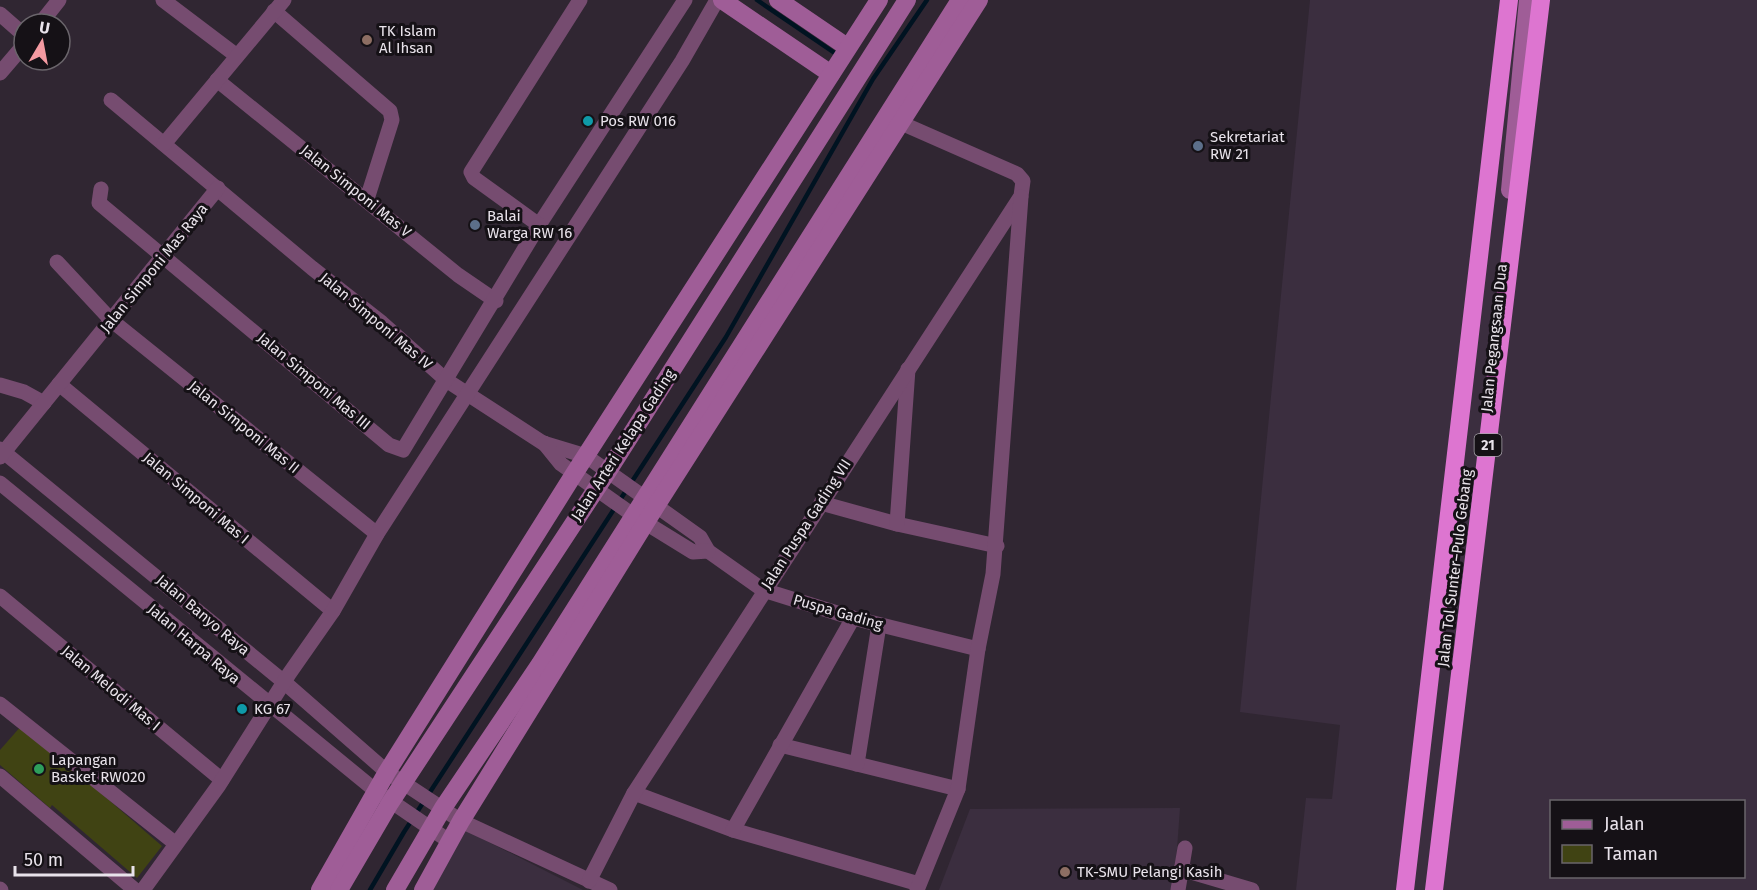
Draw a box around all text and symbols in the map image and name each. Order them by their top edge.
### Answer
north arrow [12,12,72,72]
text: U [38,17,51,38]
place label: TK Islam Al Ihsan [379,22,436,57]
marker: TK Islam Al Ihsan [360,33,374,47]
place label: Pos RW 016 [600,112,676,130]
marker: Pos RW 016 [581,114,595,128]
place label: Sekretariat RW 21 [1210,128,1285,163]
marker: Sekretariat RW 21 [1191,139,1205,153]
street label: Jalan Simponi Mas V [297,141,415,241]
street label: Jalan Simponi Mas Raya [96,200,212,336]
place label: Balai Warga RW 16 [487,207,572,242]
marker: Balai Warga RW 16 [468,218,482,232]
street label: Jalan Pegangsaan Dua [1477,263,1511,413]
street label: Jalan Simponi Mas IV [316,269,436,374]
street label: Jalan Simponi Mas III [254,329,374,433]
street label: Jalan Arteri Kelapa Gading [567,366,679,524]
street label: Jalan Simponi Mas II [185,377,303,477]
road number: 21 [1474,434,1502,456]
street label: Jalan Simponi Mas I [139,448,253,548]
street label: Jalan Puspa Gading VII [757,456,855,592]
street label: Jalan Tol Sunter–Pulo Gebang [1434,468,1476,668]
street label: Jalan Banyo Raya [153,571,253,659]
street label: Puspa Gading [791,591,885,633]
street label: Jalan Harpa Raya [144,600,244,688]
street label: Jalan Melodi Mas I [58,642,164,734]
place label: KG 67 [254,700,291,718]
marker: KG 67 [235,702,249,716]
place label: Lapangan Basket RW020 [51,751,146,786]
marker: Lapangan Basket RW020 [32,762,46,776]
legend [1550,800,1745,878]
text: Jalan [1604,813,1645,835]
scale bar [15,839,134,877]
text: Taman [1604,843,1658,865]
text: 50 m [24,849,63,871]
place label: TK-SMU Pelangi Kasih [1077,863,1223,881]
marker: TK-SMU Pelangi Kasih [1058,865,1072,879]

